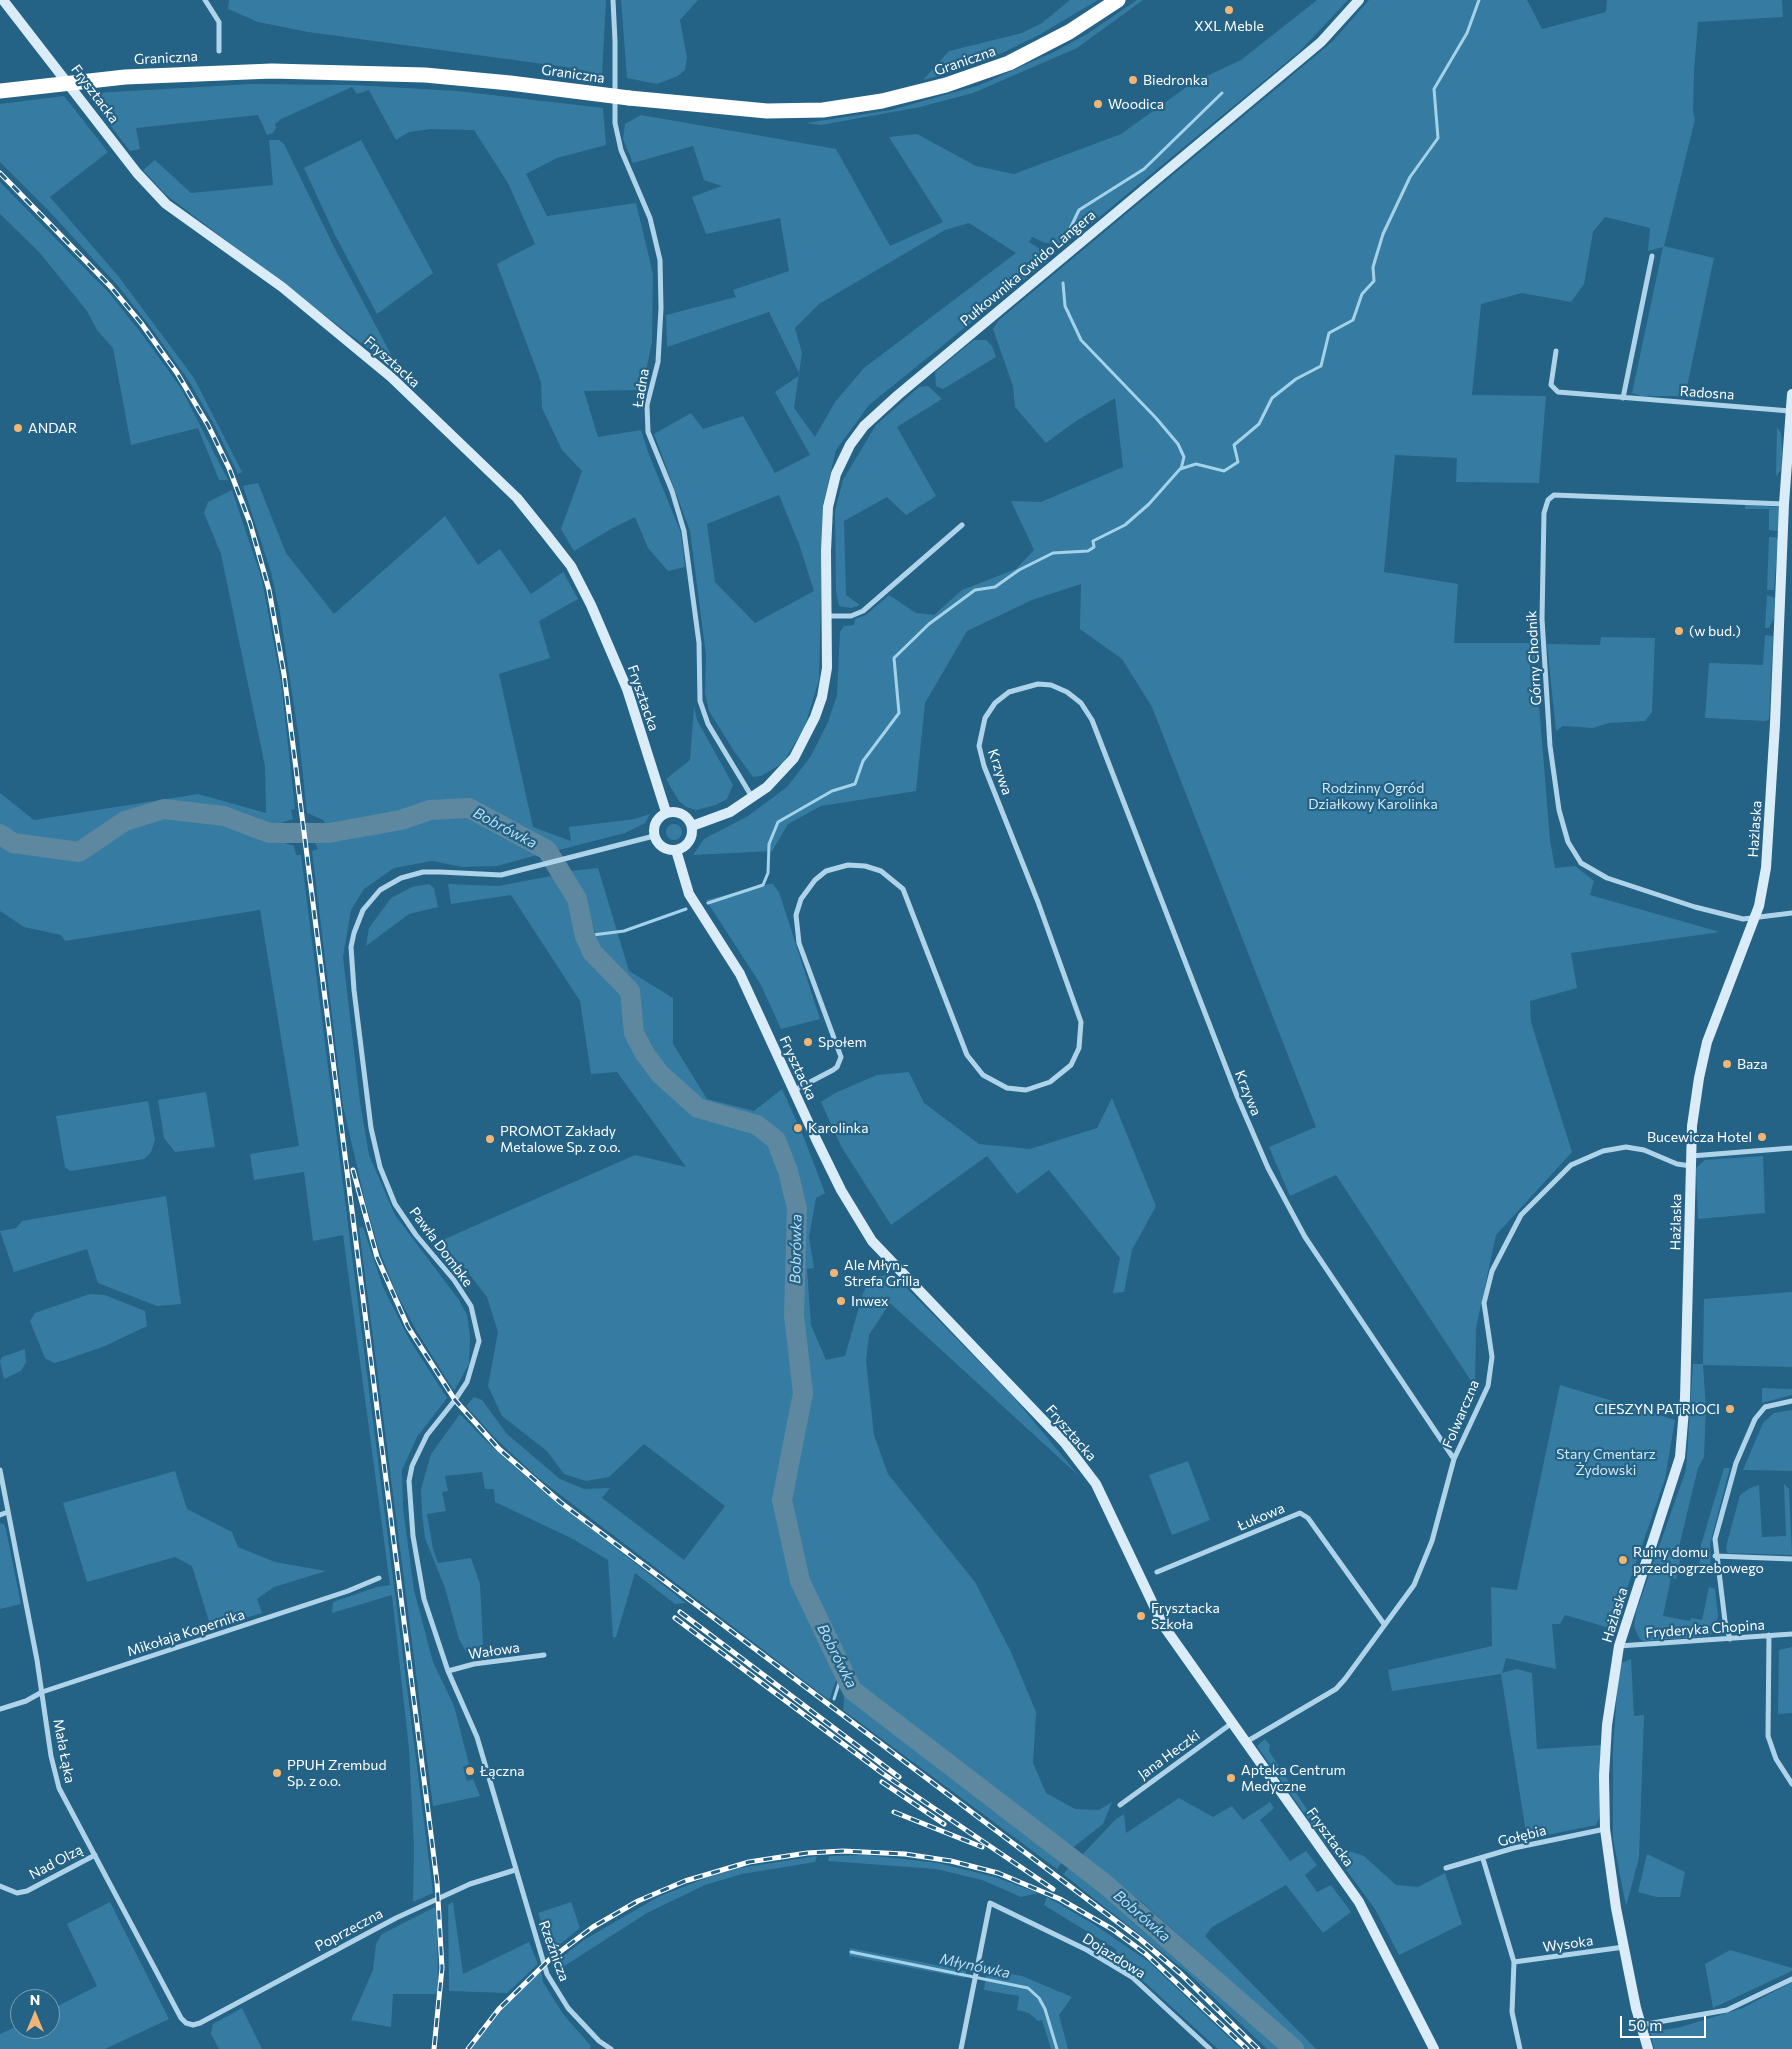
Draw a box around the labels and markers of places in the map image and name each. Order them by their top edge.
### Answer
marker: XXL Meble [1223,4,1235,16]
place label: XXL Meble [1194,18,1264,34]
place label: Biedronka [1143,72,1208,88]
marker: Biedronka [1127,74,1139,86]
place label: Woodica [1108,96,1164,112]
marker: Woodica [1092,98,1104,110]
place label: ANDAR [28,420,77,436]
marker: ANDAR [12,422,24,434]
place label: (w bud.) [1689,623,1741,639]
marker: (w bud.) [1673,625,1685,637]
place label: Społem [818,1034,867,1050]
marker: Społem [802,1036,814,1048]
place label: Baza [1737,1056,1768,1072]
marker: Baza [1721,1058,1733,1070]
place label: Karolinka [808,1120,869,1136]
marker: Karolinka [792,1122,804,1134]
place label: PROMOT Zakłady Metalowe Sp. z o.o. [500,1123,620,1156]
place label: Bucewicza Hotel [1647,1129,1752,1145]
marker: Bucewicza Hotel [1756,1131,1768,1143]
marker: PROMOT Zakłady Metalowe Sp. z o.o. [484,1133,496,1145]
place label: Ale Młyn - Strefa Grilla [844,1257,920,1290]
marker: Ale Młyn - Strefa Grilla [828,1267,840,1279]
place label: Inwex [851,1293,889,1309]
marker: Inwex [835,1295,847,1307]
place label: CIESZYN PATRIOCI [1595,1401,1720,1417]
marker: CIESZYN PATRIOCI [1724,1403,1736,1415]
place label: Ruiny domu przedpogrzebowego [1633,1544,1764,1576]
marker: Ruiny domu przedpogrzebowego [1617,1554,1629,1566]
place label: Frysztacka Szkoła [1151,1600,1220,1632]
marker: Frysztacka Szkoła [1135,1610,1147,1622]
place label: PPUH Zrembud Sp. z o.o. [287,1757,387,1790]
place label: Apteka Centrum Medyczne [1241,1762,1346,1794]
place label: Łączna [480,1763,525,1779]
marker: Łączna [464,1765,476,1777]
marker: PPUH Zrembud Sp. z o.o. [271,1767,283,1779]
marker: Apteka Centrum Medyczne [1225,1772,1237,1784]

